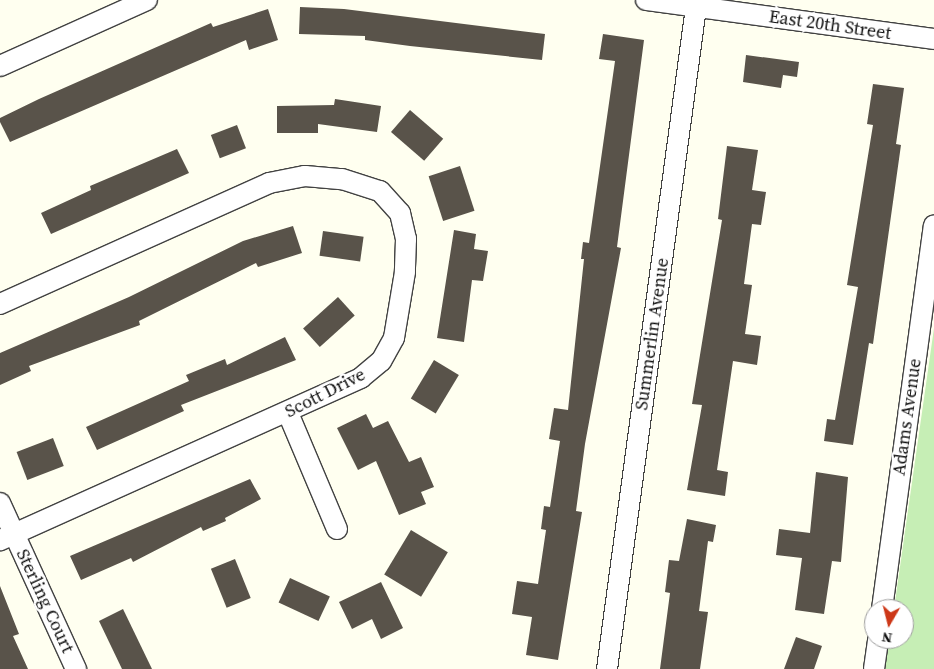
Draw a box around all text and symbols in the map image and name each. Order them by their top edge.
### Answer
street label: East 20th Street [767,6,893,44]
street label: Summerlin Avenue [631,257,673,411]
street label: Adams Avenue [888,357,926,477]
street label: Scott Drive [281,364,369,422]
street label: Sterling Court [12,546,78,656]
north arrow [864,599,914,649]
text: N [881,627,894,648]

